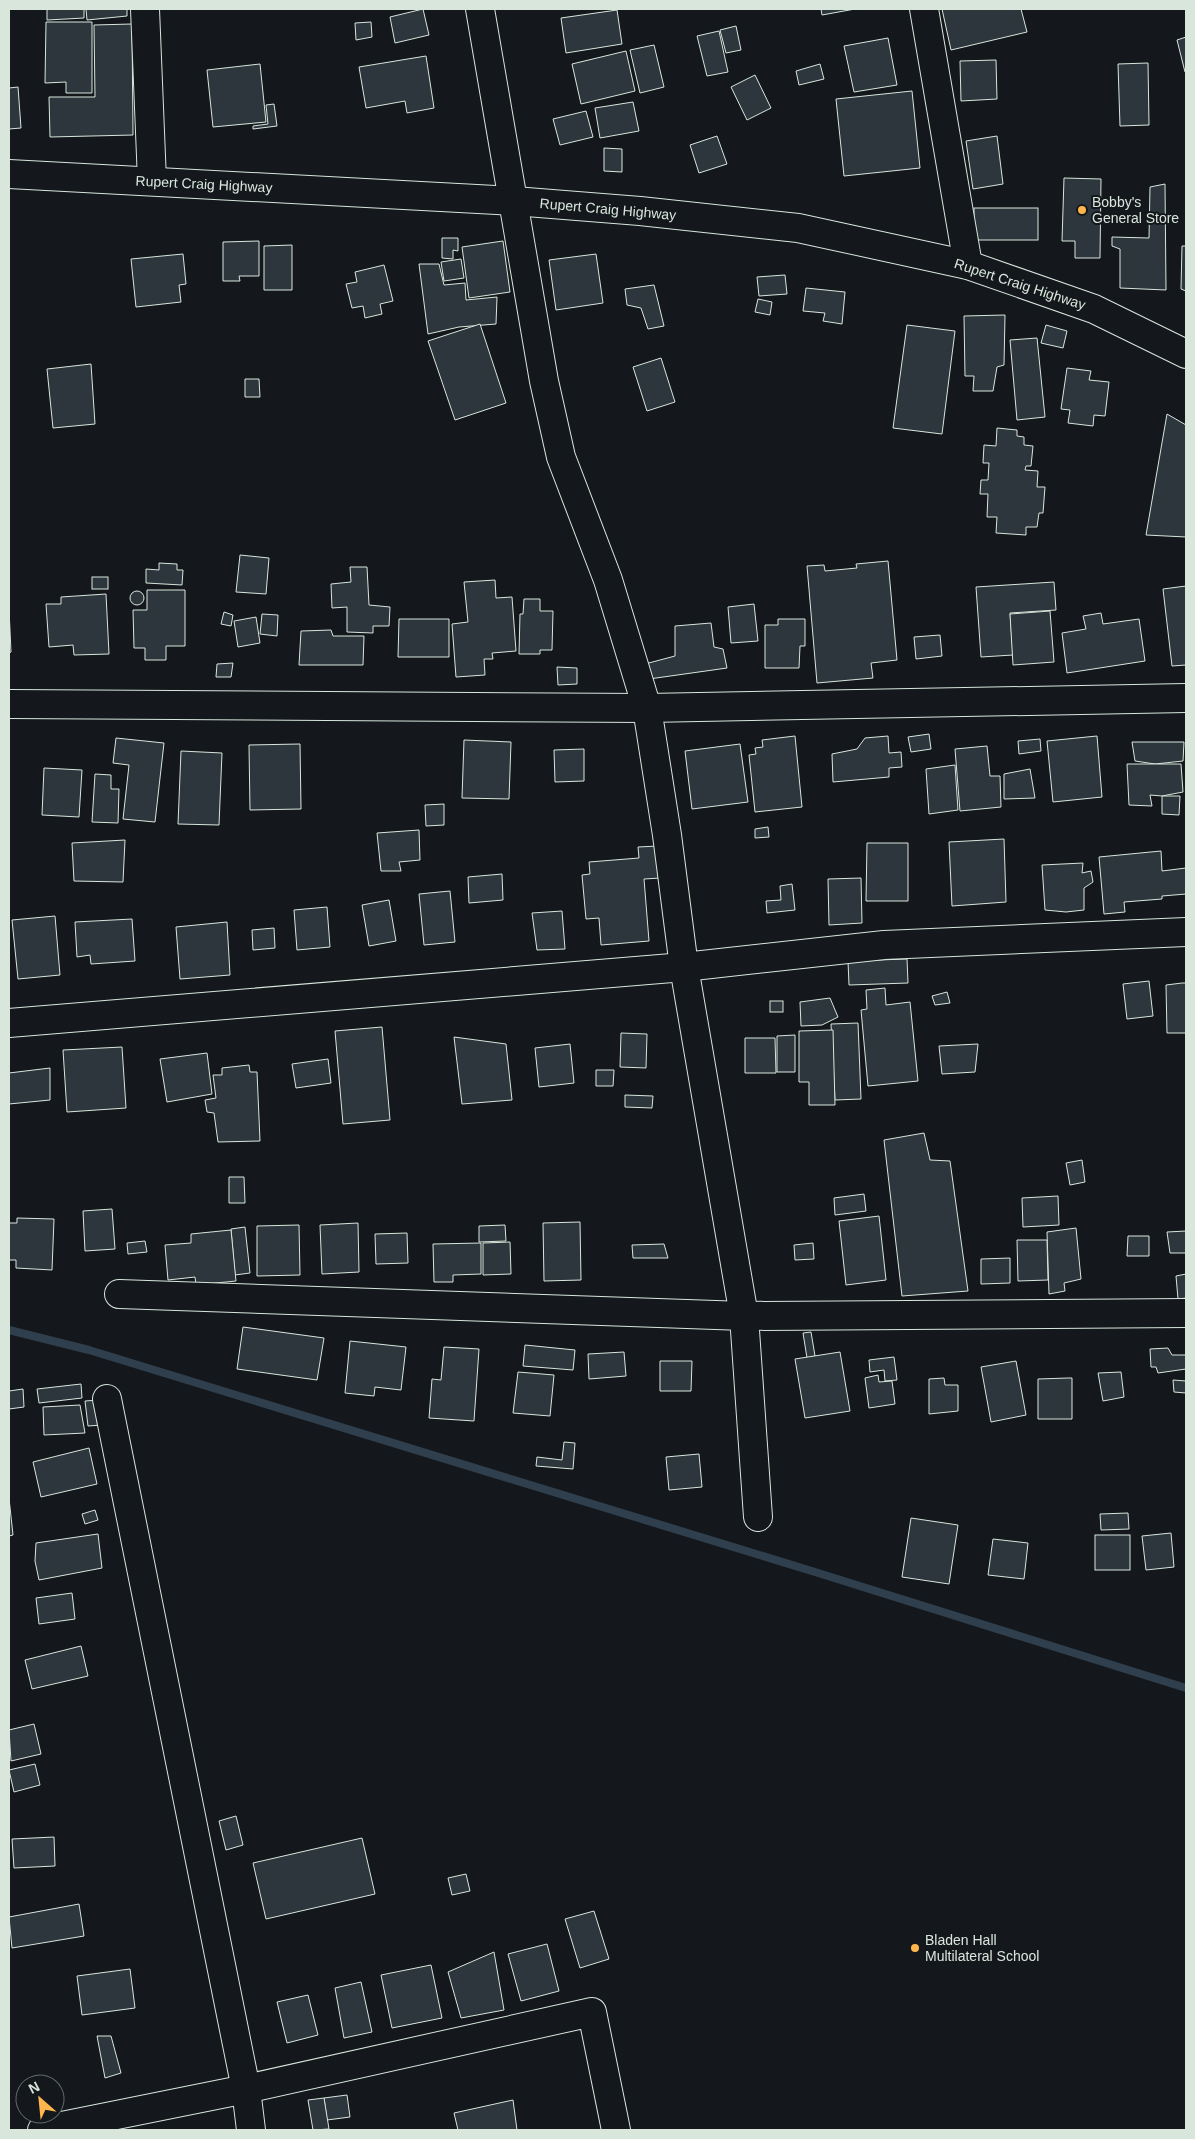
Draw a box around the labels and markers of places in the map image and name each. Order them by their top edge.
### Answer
place label: Bobby's General Store [1092,194,1179,226]
marker: Bobby's General Store [1076,204,1088,216]
place label: Bladen Hall Multilateral School [925,1932,1039,1964]
marker: Bladen Hall Multilateral School [909,1942,921,1954]

